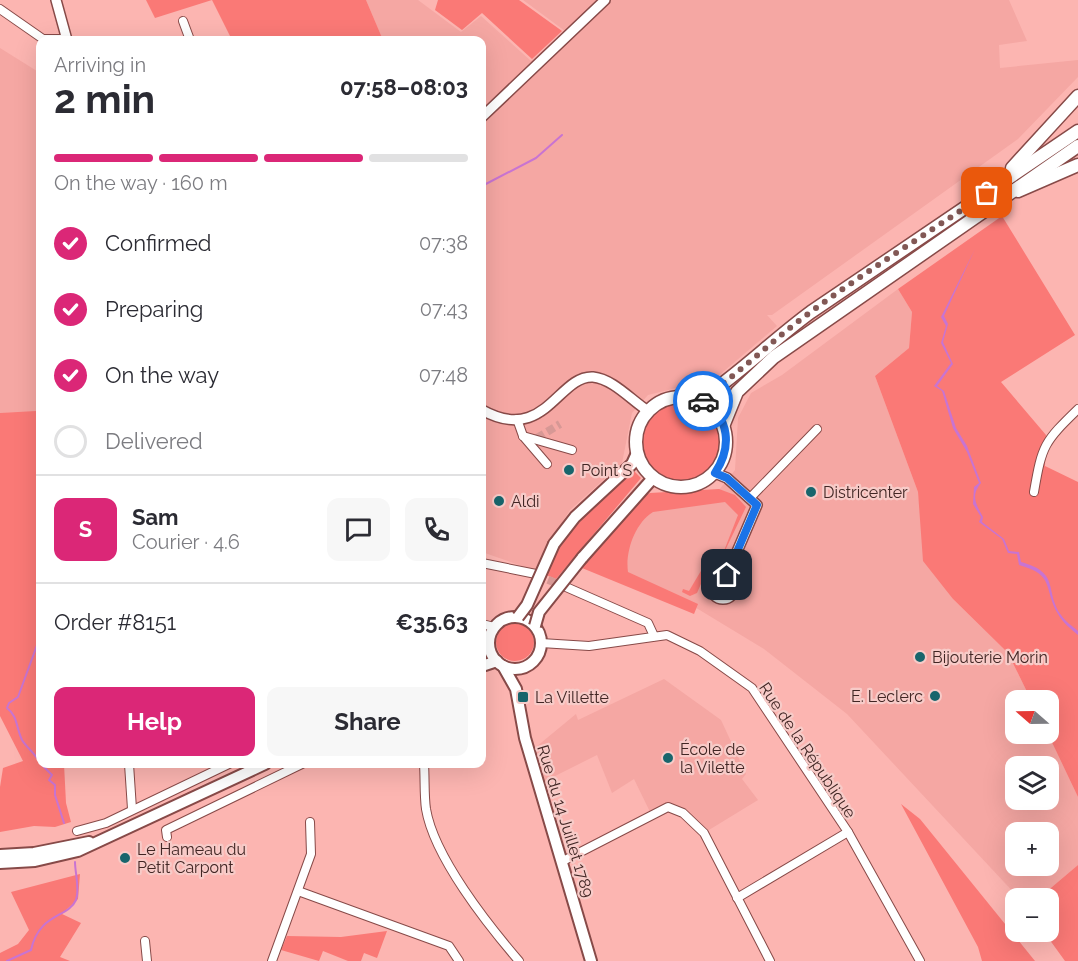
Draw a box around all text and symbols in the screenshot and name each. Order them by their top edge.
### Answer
text: Arriving in [54,53,146,77]
text: 07:58–08:03 [340,74,468,100]
text: 2 min [54,76,155,122]
pin [961,167,1012,218]
text: On the way · 160 m [54,171,228,195]
icon: bag [970,176,1003,209]
icon: check [54,227,87,260]
text: Confirmed [105,230,212,256]
text: 07:38 [419,231,468,255]
icon: check [54,293,87,326]
text: Preparing [105,296,203,322]
text: 07:43 [420,297,468,321]
icon: check [54,359,87,392]
text: On the way [105,362,219,388]
text: 07:48 [419,363,468,387]
courier [673,371,733,431]
icon: car [687,385,720,418]
text: Delivered [105,428,203,454]
place label: Point S [581,461,632,480]
marker: Point S [562,463,576,477]
place label: Districenter [823,483,908,502]
marker: Districenter [804,485,818,499]
place label: Aldi [511,492,540,511]
marker: Aldi [492,494,506,508]
button: chat [327,498,390,561]
button: phone [405,498,468,561]
text: Sam [132,504,179,530]
text: S [79,516,92,542]
text: Courier · 4.6 [132,530,240,554]
pin [701,549,752,600]
icon: home [710,558,743,591]
text: Order #8151 [54,609,176,635]
text: €35.63 [396,609,468,635]
place label: Bijouterie Morin [932,648,1048,667]
marker: Bijouterie Morin [913,650,927,664]
street label: Rue de la République [755,679,860,822]
button: Help [54,687,255,756]
button: Share [267,687,468,756]
place label: E. Leclerc [851,687,923,706]
place label: La Villette [535,688,609,707]
marker: E. Leclerc [928,689,942,703]
marker: La Villette [516,690,530,704]
north arrow [1005,690,1059,744]
map controls [1005,690,1059,942]
place label: École de la Vilette [680,739,745,777]
street label: Rue du 14 Juillet 1789 [533,743,598,900]
marker: École de la Vilette [661,751,675,765]
button: layers [1005,756,1059,810]
button: + [1005,822,1059,876]
place label: Le Hameau du Petit Carpont [137,840,246,877]
marker: Le Hameau du Petit Carpont [118,851,132,865]
button: − [1005,888,1059,942]

